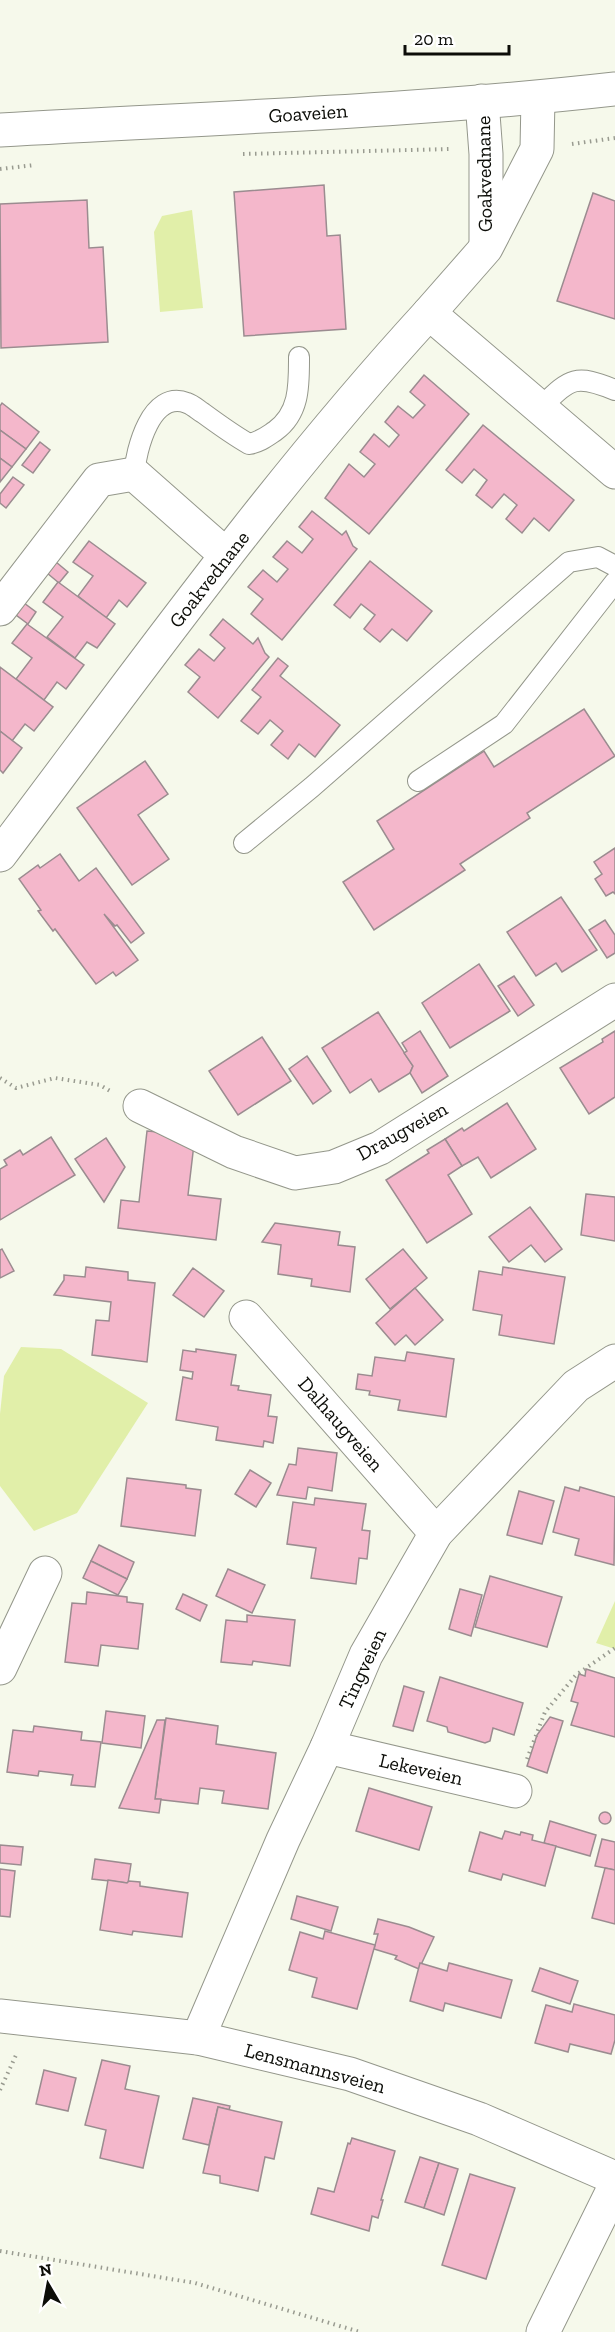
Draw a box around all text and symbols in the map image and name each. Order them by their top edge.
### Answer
scale bar [405,18,508,56]
text: 20 m [414,28,454,50]
street label: Goaveien [268,98,349,128]
street label: Goakvednane [471,116,497,232]
street label: Goakvednane [164,526,254,632]
street label: Draugveien [352,1096,452,1166]
street label: Dalhaugveien [293,1372,389,1477]
street label: Tingveien [333,1624,391,1713]
street label: Lekeveien [377,1748,466,1790]
street label: Lensmannsveien [242,2038,389,2098]
north arrow [18,2254,78,2314]
text: N [38,2259,53,2280]

